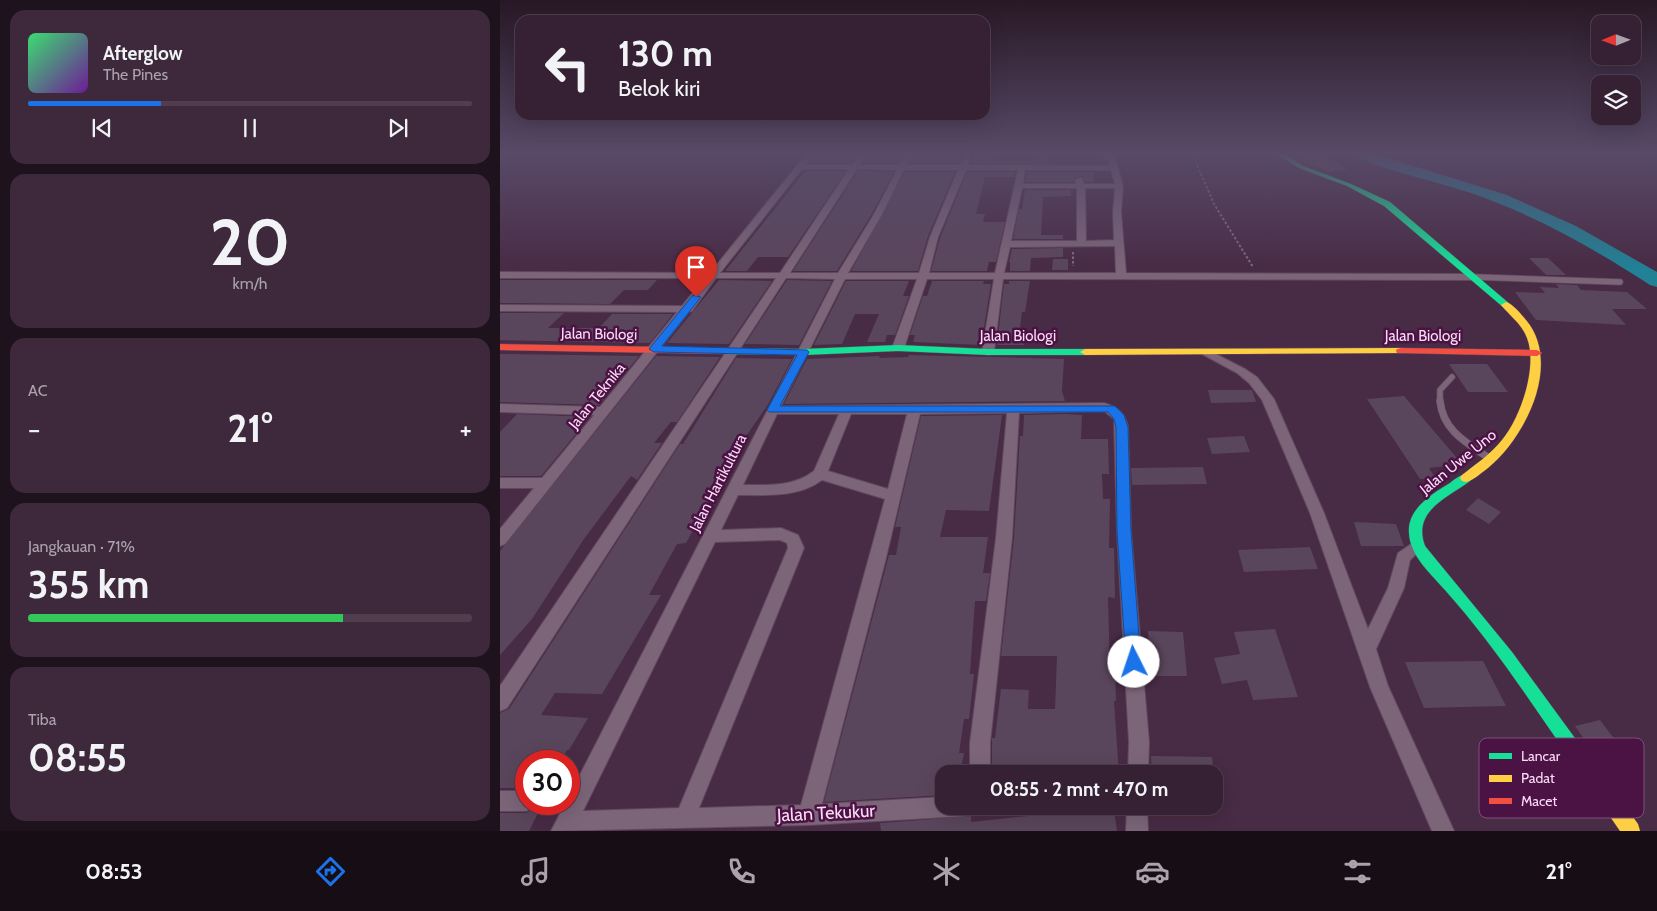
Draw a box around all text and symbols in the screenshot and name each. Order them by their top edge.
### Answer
north arrow [1591,15,1641,65]
map controls [1591,15,1641,125]
text: 130 m [618,32,713,75]
icon: left [535,35,600,100]
text: Afterglow [103,42,183,65]
text: The Pines [103,65,168,84]
text: Belok kiri [618,75,701,102]
button: layers [1591,75,1641,125]
icon: previous [88,114,116,142]
icon: pause [236,114,264,142]
icon: next [384,114,412,142]
text: 20 [210,202,290,281]
pin [675,246,717,297]
icon: arrive [682,253,710,281]
text: km/h [232,274,268,293]
street label: Jalan Biologi [560,324,637,344]
street label: Jalan Biologi [979,327,1056,345]
street label: Jalan Biologi [1384,327,1461,345]
street label: Jalan Teknika [564,359,630,434]
text: AC [28,381,48,400]
text: 21° [227,405,273,452]
text: − [28,412,40,446]
text: + [460,412,472,446]
street label: Jalan Uwe Uno [1415,426,1500,499]
street label: Jalan Hartikultura [685,431,751,536]
text: Jangkauan · 71% [28,537,135,556]
text: 355 km [28,561,149,608]
position arrow [1107,635,1159,687]
text: Tiba [28,710,56,729]
text: 08:55 [28,734,127,781]
legend [1479,738,1644,818]
text: Lancar [1521,747,1561,765]
speed limit sign: 30 [515,750,580,815]
text: Padat [1521,769,1555,787]
text: 08:55 · 2 mnt · 470 m [990,778,1168,801]
text: Macet [1521,792,1557,810]
street label: Jalan Tekukur [775,799,876,827]
icon: directions [313,854,348,889]
icon: music [518,854,553,889]
icon: phone [724,854,759,889]
icon: climate [929,854,964,889]
icon: car [1135,854,1170,889]
icon: filters [1340,854,1375,889]
text: 08:53 [85,858,143,885]
text: 21° [1546,858,1572,885]

